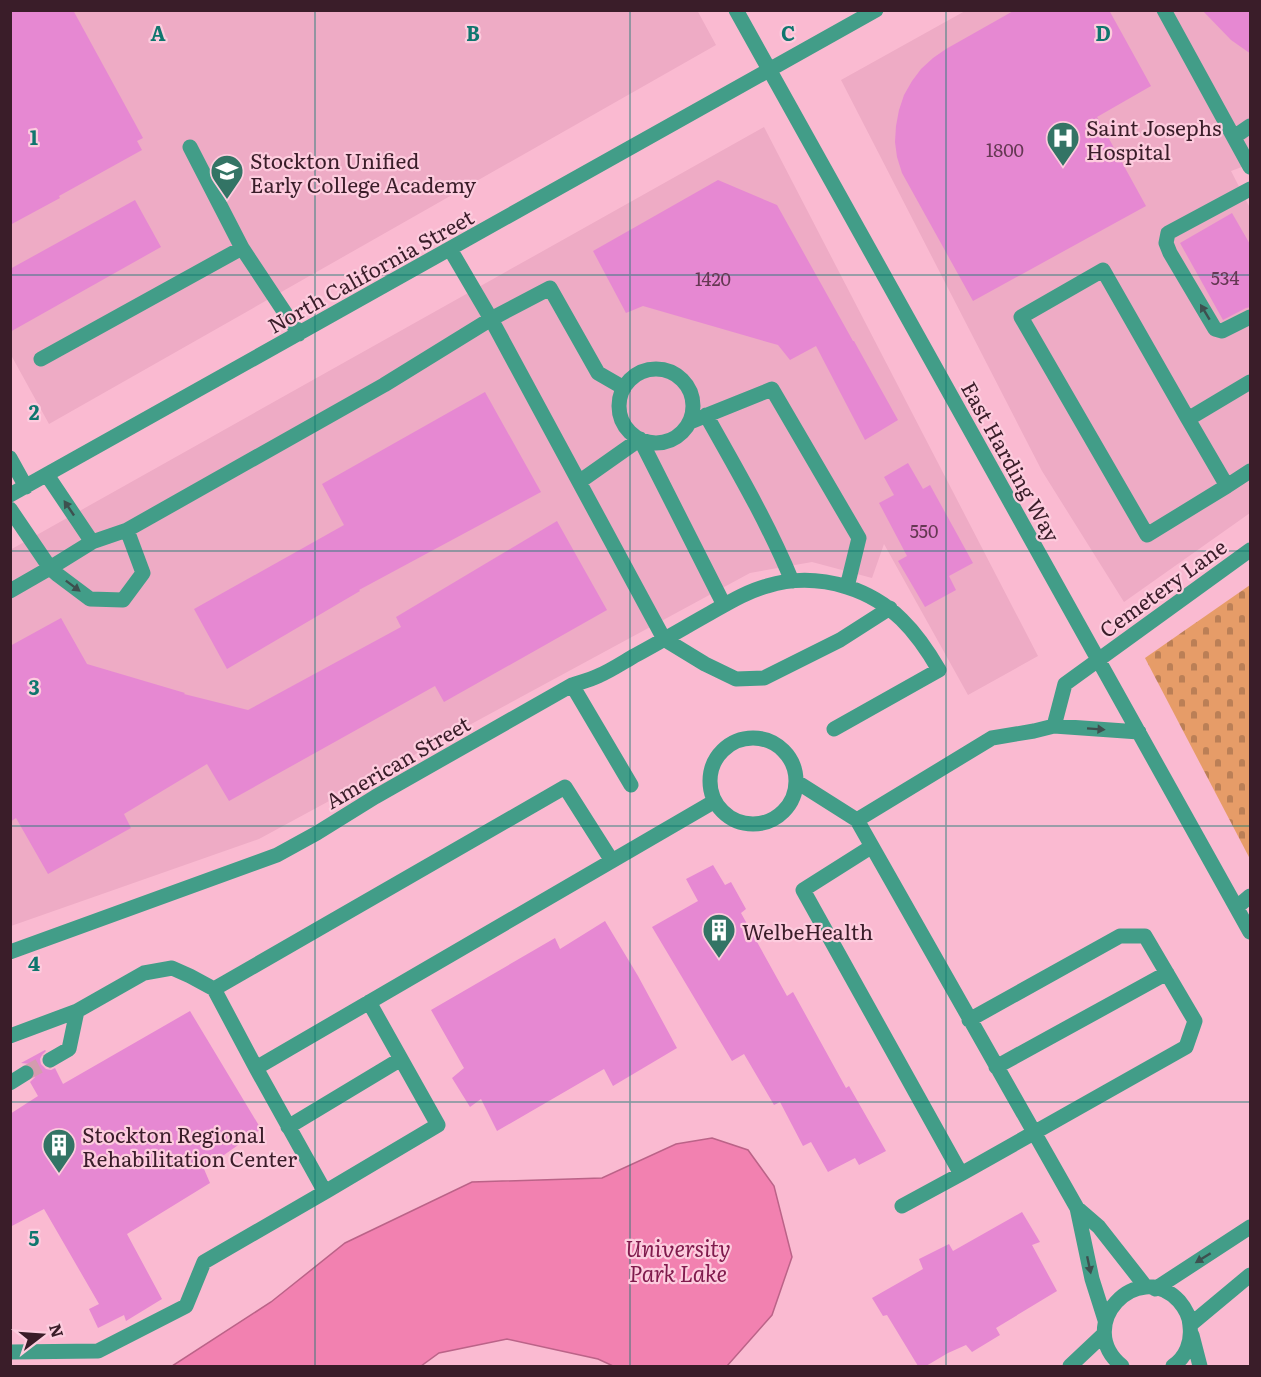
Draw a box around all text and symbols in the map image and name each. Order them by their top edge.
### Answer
text: A [150,17,166,47]
text: B [466,17,480,47]
text: C [781,17,795,47]
text: D [1095,17,1111,47]
place label: Saint Josephs Hospital [1086,111,1221,166]
hospital icon: Saint Josephs Hospital [1045,120,1081,167]
text: 1 [30,121,38,151]
house number: 1800 [986,136,1024,163]
place label: Stockton Unified Early College Academy [250,144,477,199]
school or university icon: Stockton Unified Early College Academy [209,153,245,200]
street label: North California Street [261,200,479,340]
house number: 534 [1211,264,1239,291]
house number: 1420 [695,265,731,292]
one-way arrow [1200,304,1211,320]
street label: East Harding Way [955,375,1069,548]
text: 2 [29,396,40,426]
one-way arrow [63,501,75,517]
house number: 550 [910,517,938,544]
street label: Cemetery Lane [1092,530,1232,644]
one-way arrow [65,580,81,593]
text: 3 [28,671,40,701]
street label: American Street [319,707,476,815]
one-way arrow [1087,724,1106,733]
building icon: WelbeHealth [701,912,737,959]
place label: WelbeHealth [742,915,873,946]
text: 4 [28,947,40,977]
place label: Stockton Regional Rehabilitation Center [82,1118,297,1173]
building icon: Stockton Regional Rehabilitation Center [41,1127,77,1174]
text: 5 [29,1222,40,1252]
water label: University Park Lake [625,1231,731,1289]
one-way arrow [1195,1253,1211,1264]
one-way arrow [1085,1255,1095,1274]
north arrow [12,1305,72,1365]
text: N [44,1320,71,1340]

